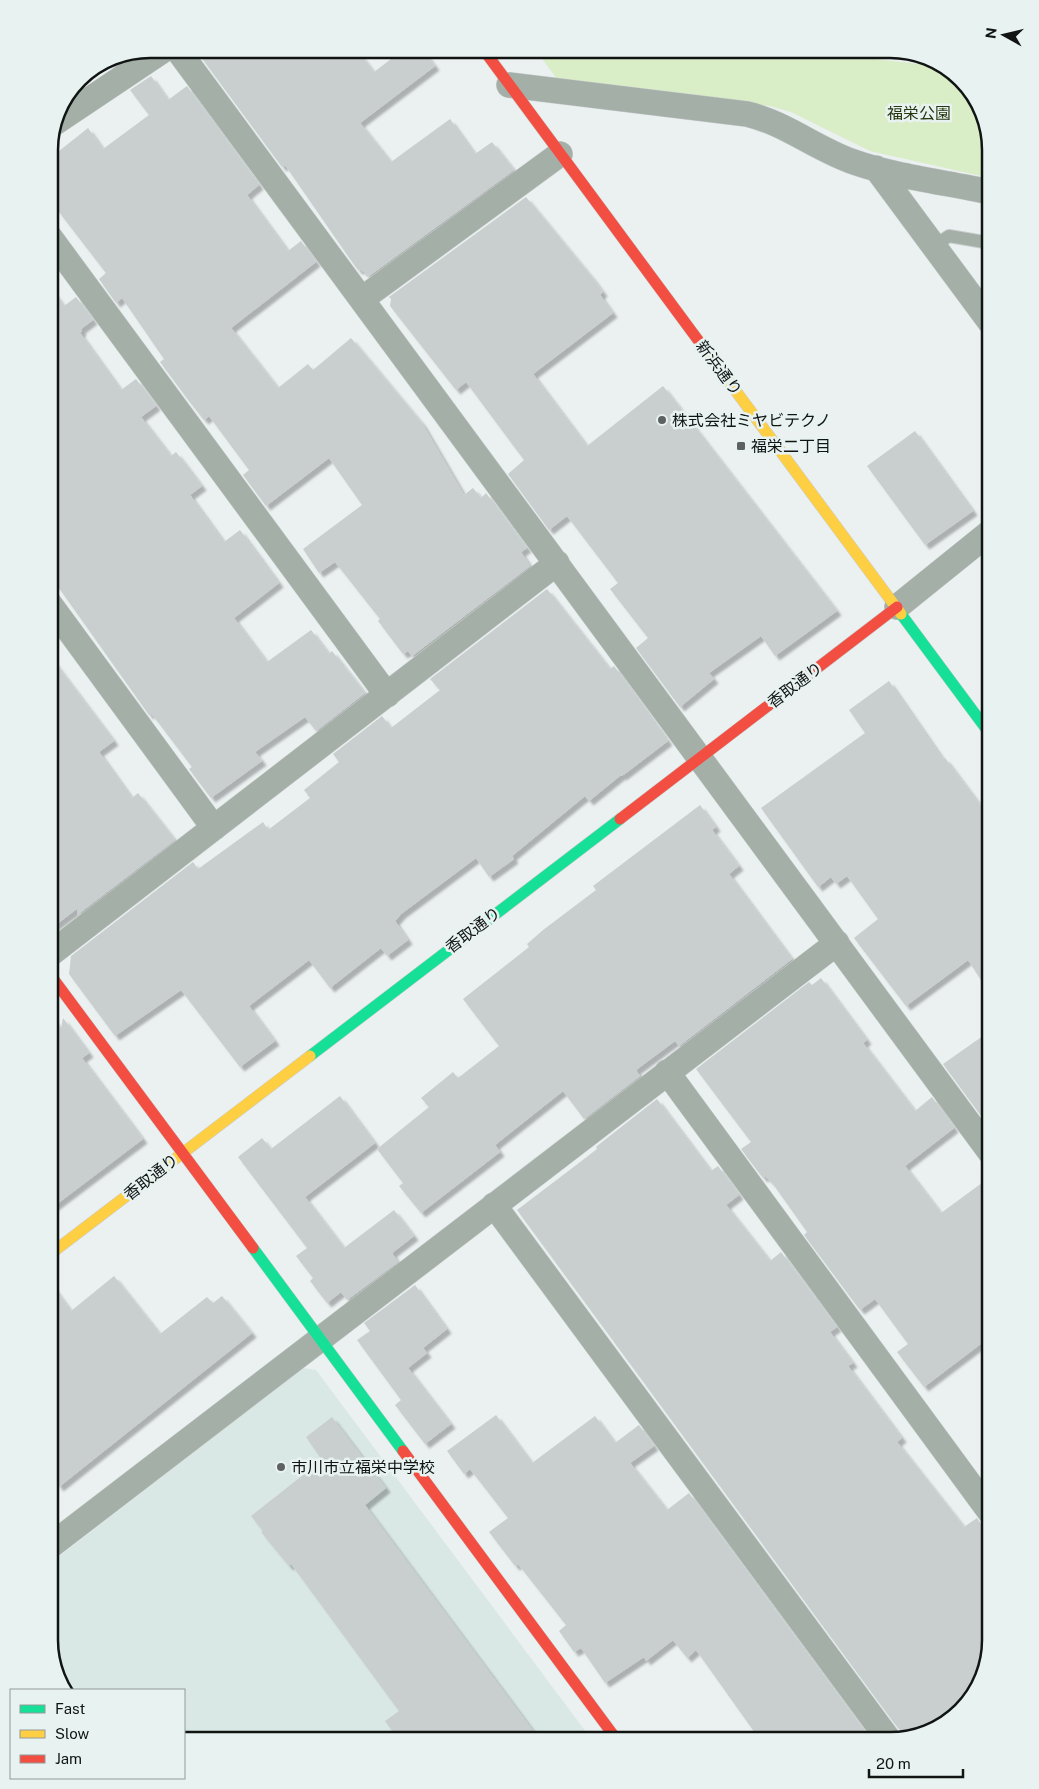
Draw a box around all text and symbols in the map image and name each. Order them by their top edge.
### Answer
north arrow [979,10,1029,60]
text: N [982,27,1000,40]
park label: 福栄公園 [887,104,951,123]
street label: 新浜通り [692,337,746,399]
place label: 株式会社ミヤビテクノ [672,411,831,430]
marker: 株式会社ミヤビテクノ [656,414,668,426]
place label: 福栄二丁目 [751,437,831,456]
marker: 福栄二丁目 [735,440,747,452]
street label: 香取通り [764,658,826,712]
street label: 香取通り [442,903,504,957]
street label: 香取通り [120,1150,182,1204]
place label: 市川市立福栄中学校 [291,1458,435,1477]
marker: 市川市立福栄中学校 [275,1461,287,1473]
legend [10,1689,185,1779]
text: Fast [55,1700,85,1717]
text: Slow [55,1725,90,1742]
scale bar [869,1746,963,1778]
text: Jam [55,1750,82,1767]
text: 20 m [876,1755,911,1772]

